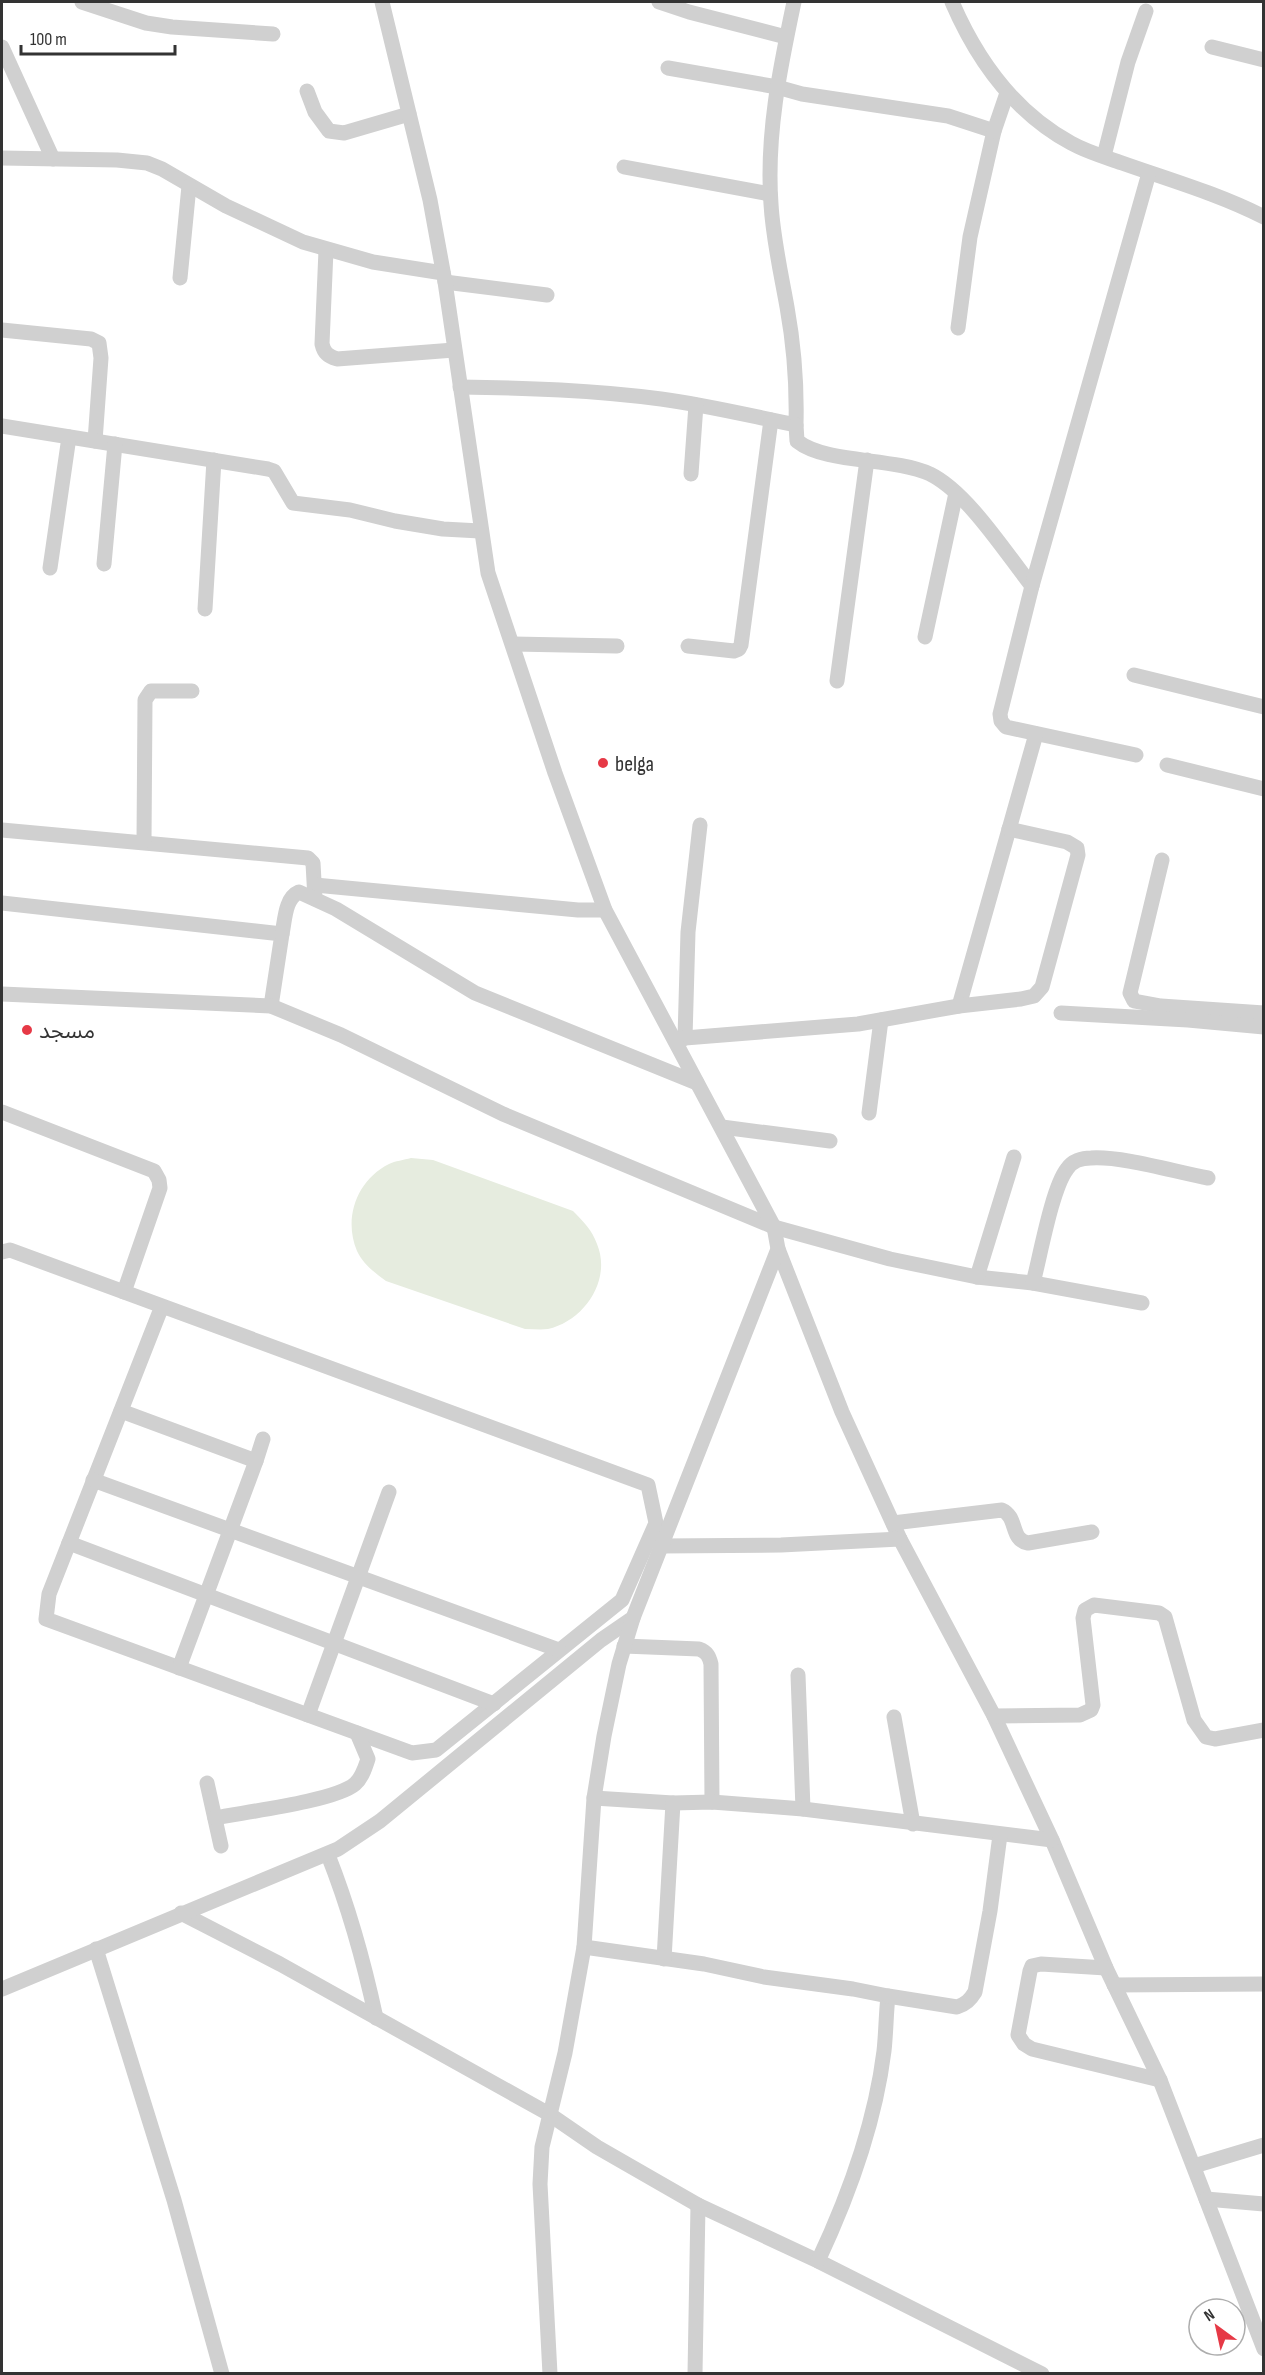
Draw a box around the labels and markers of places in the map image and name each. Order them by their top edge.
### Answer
place label: belga [615,751,654,778]
marker: belga [596,756,610,770]
place label: مسجد [39,1018,95,1045]
marker: مسجد [20,1023,34,1037]

